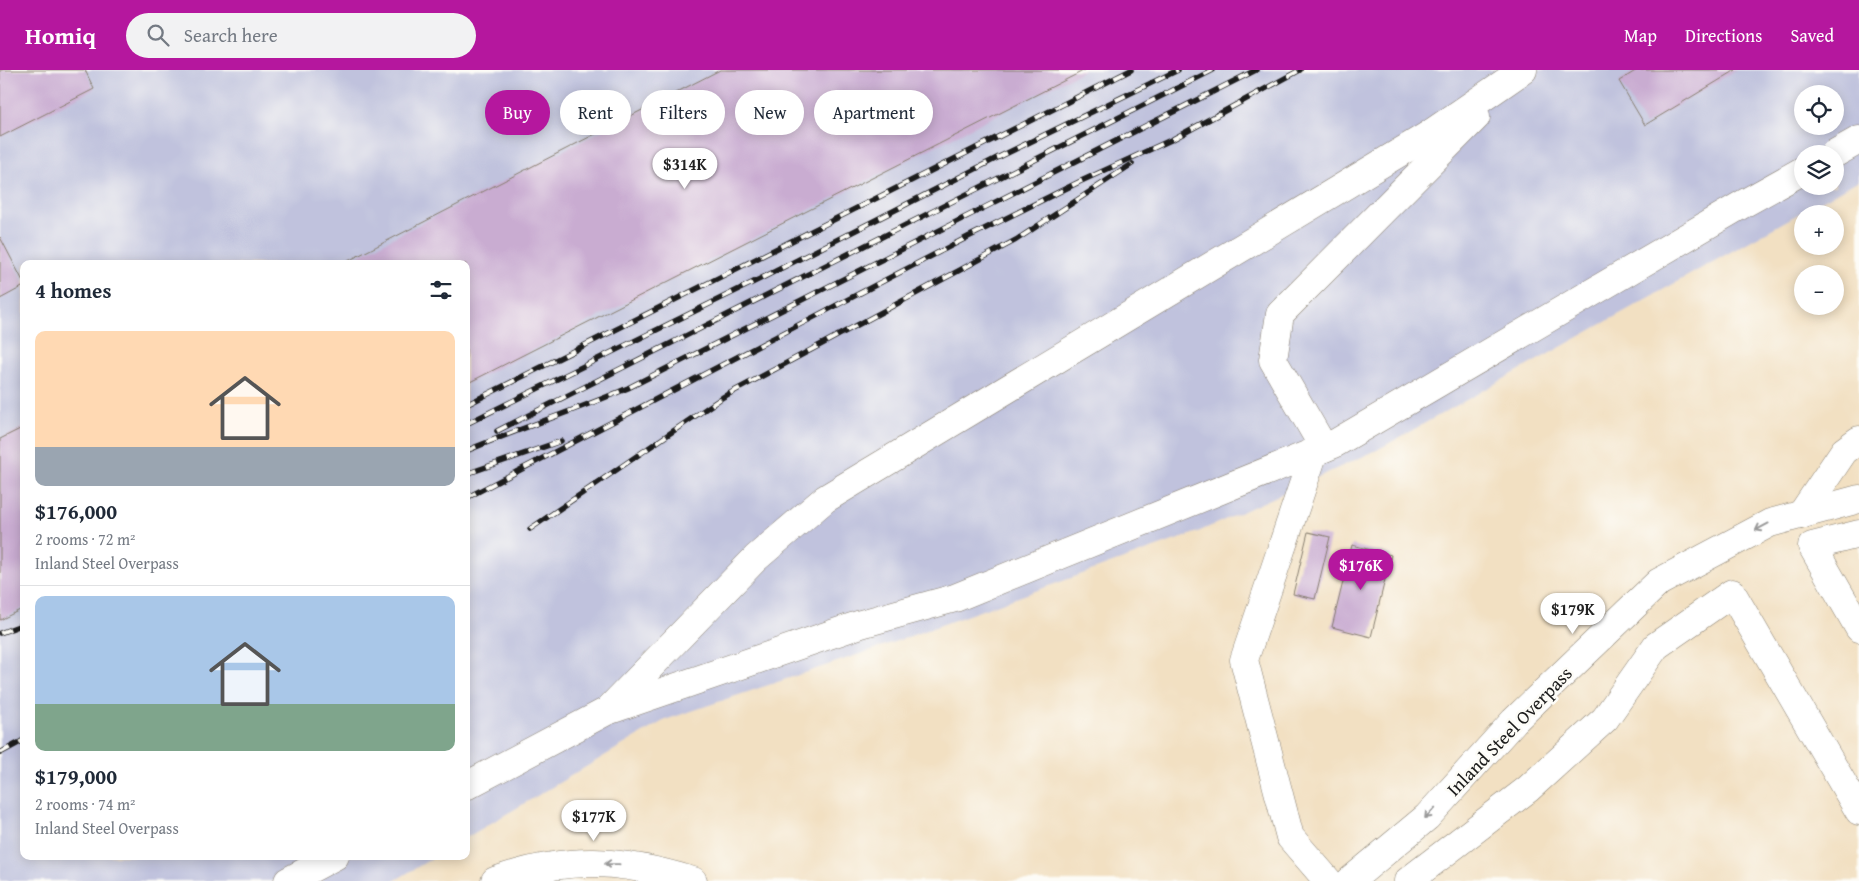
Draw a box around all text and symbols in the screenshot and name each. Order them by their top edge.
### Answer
search box [126,13,476,58]
text: Homiq [25,18,96,53]
icon: search [144,21,172,49]
text: Search here [184,21,278,49]
text: Map [1624,22,1657,49]
text: Directions [1685,22,1762,49]
text: Saved [1790,22,1834,49]
map controls [1794,85,1844,315]
button: locate [1794,85,1844,135]
chip: Buy [485,90,550,135]
chip: Rent [560,90,631,135]
chip: Filters [641,90,725,135]
chip: New [735,90,804,135]
chip: Apartment [814,90,933,135]
button: layers [1794,145,1844,195]
pin: $314K [650,148,720,190]
text: $314K [663,152,707,176]
button: + [1794,205,1844,255]
button: − [1794,265,1844,315]
text: 4 homes [35,275,111,306]
icon: filters [427,276,455,304]
icon: home [200,363,290,453]
text: $176,000 [35,496,117,527]
one-way arrow [1755,523,1770,532]
text: 2 rooms · 72 m² [35,527,135,551]
pin: $176K [1326,548,1396,591]
text: Inland Steel Overpass [35,551,179,575]
text: $176K [1339,553,1383,577]
pin: $179K [1538,592,1608,635]
text: $179K [1551,597,1595,621]
icon: home [200,629,290,719]
street label: Inland Steel Overpass [1440,660,1578,802]
text: $179,000 [35,761,117,792]
text: 2 rooms · 74 m² [35,792,135,816]
pin: $177K [559,800,629,842]
text: $177K [572,804,616,828]
one-way arrow [1424,807,1436,819]
text: Inland Steel Overpass [35,816,179,840]
one-way arrow [604,859,620,868]

